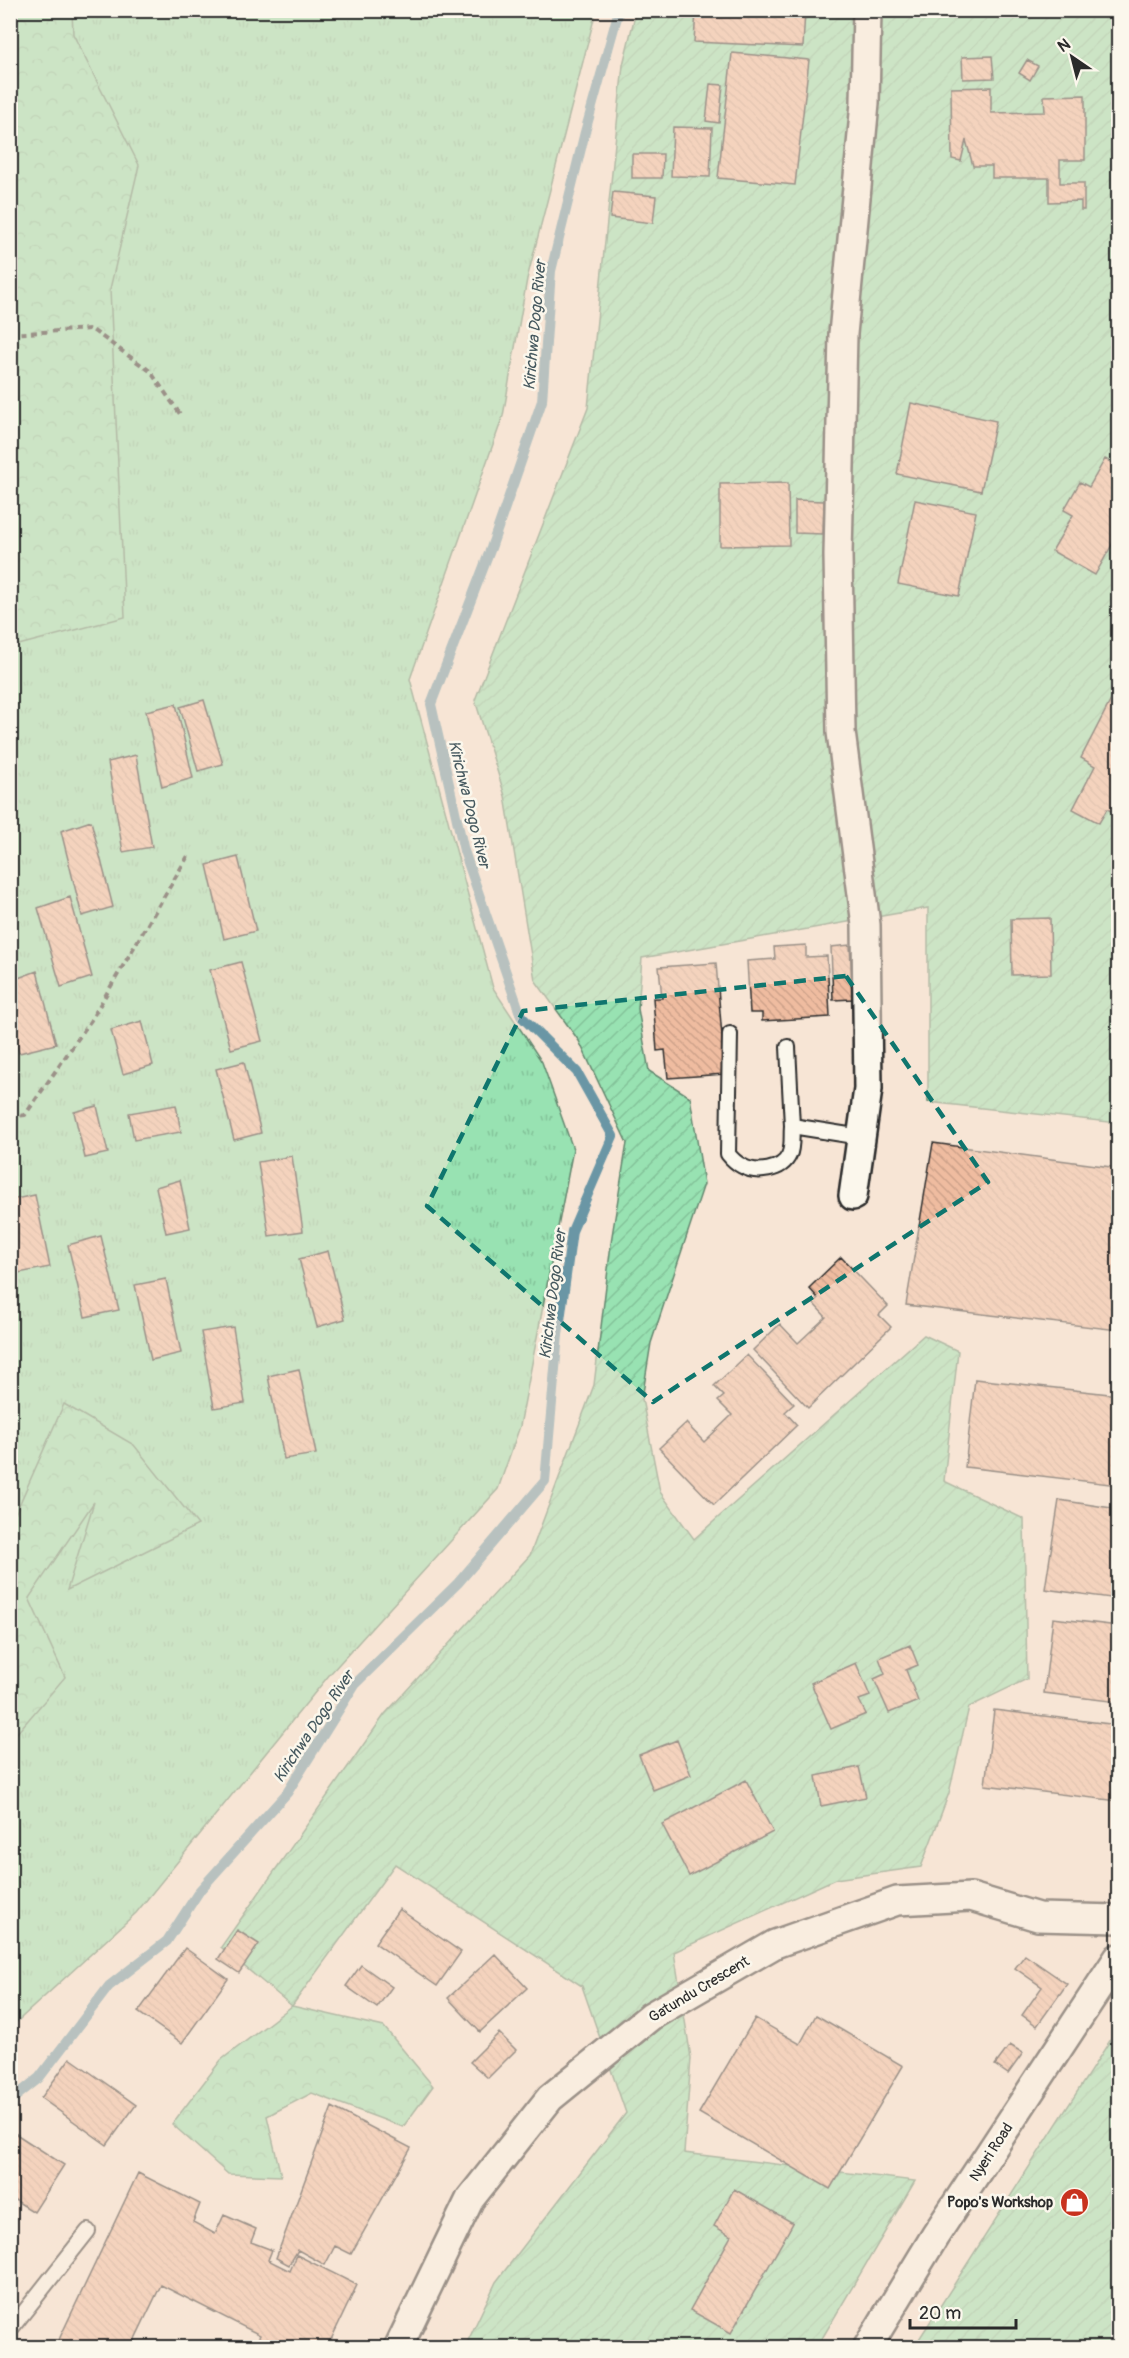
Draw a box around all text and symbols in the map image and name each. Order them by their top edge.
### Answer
north arrow [1042,27,1102,87]
text: N [1054,34,1074,57]
water label: Kirichwa Dogo River [519,257,551,391]
water label: Kirichwa Dogo River [444,738,495,872]
water label: Kirichwa Dogo River [535,1226,571,1360]
water label: Kirichwa Dogo River [269,1665,360,1786]
street label: Gatundu Crescent [645,1951,754,2027]
street label: Nyeri Road [965,2119,1017,2185]
shop icon: Popo's Workshop [1058,2186,1090,2218]
place label: Popo's Workshop [947,2193,1053,2212]
scale bar [910,2292,1016,2330]
text: 20 m [919,2302,961,2325]

